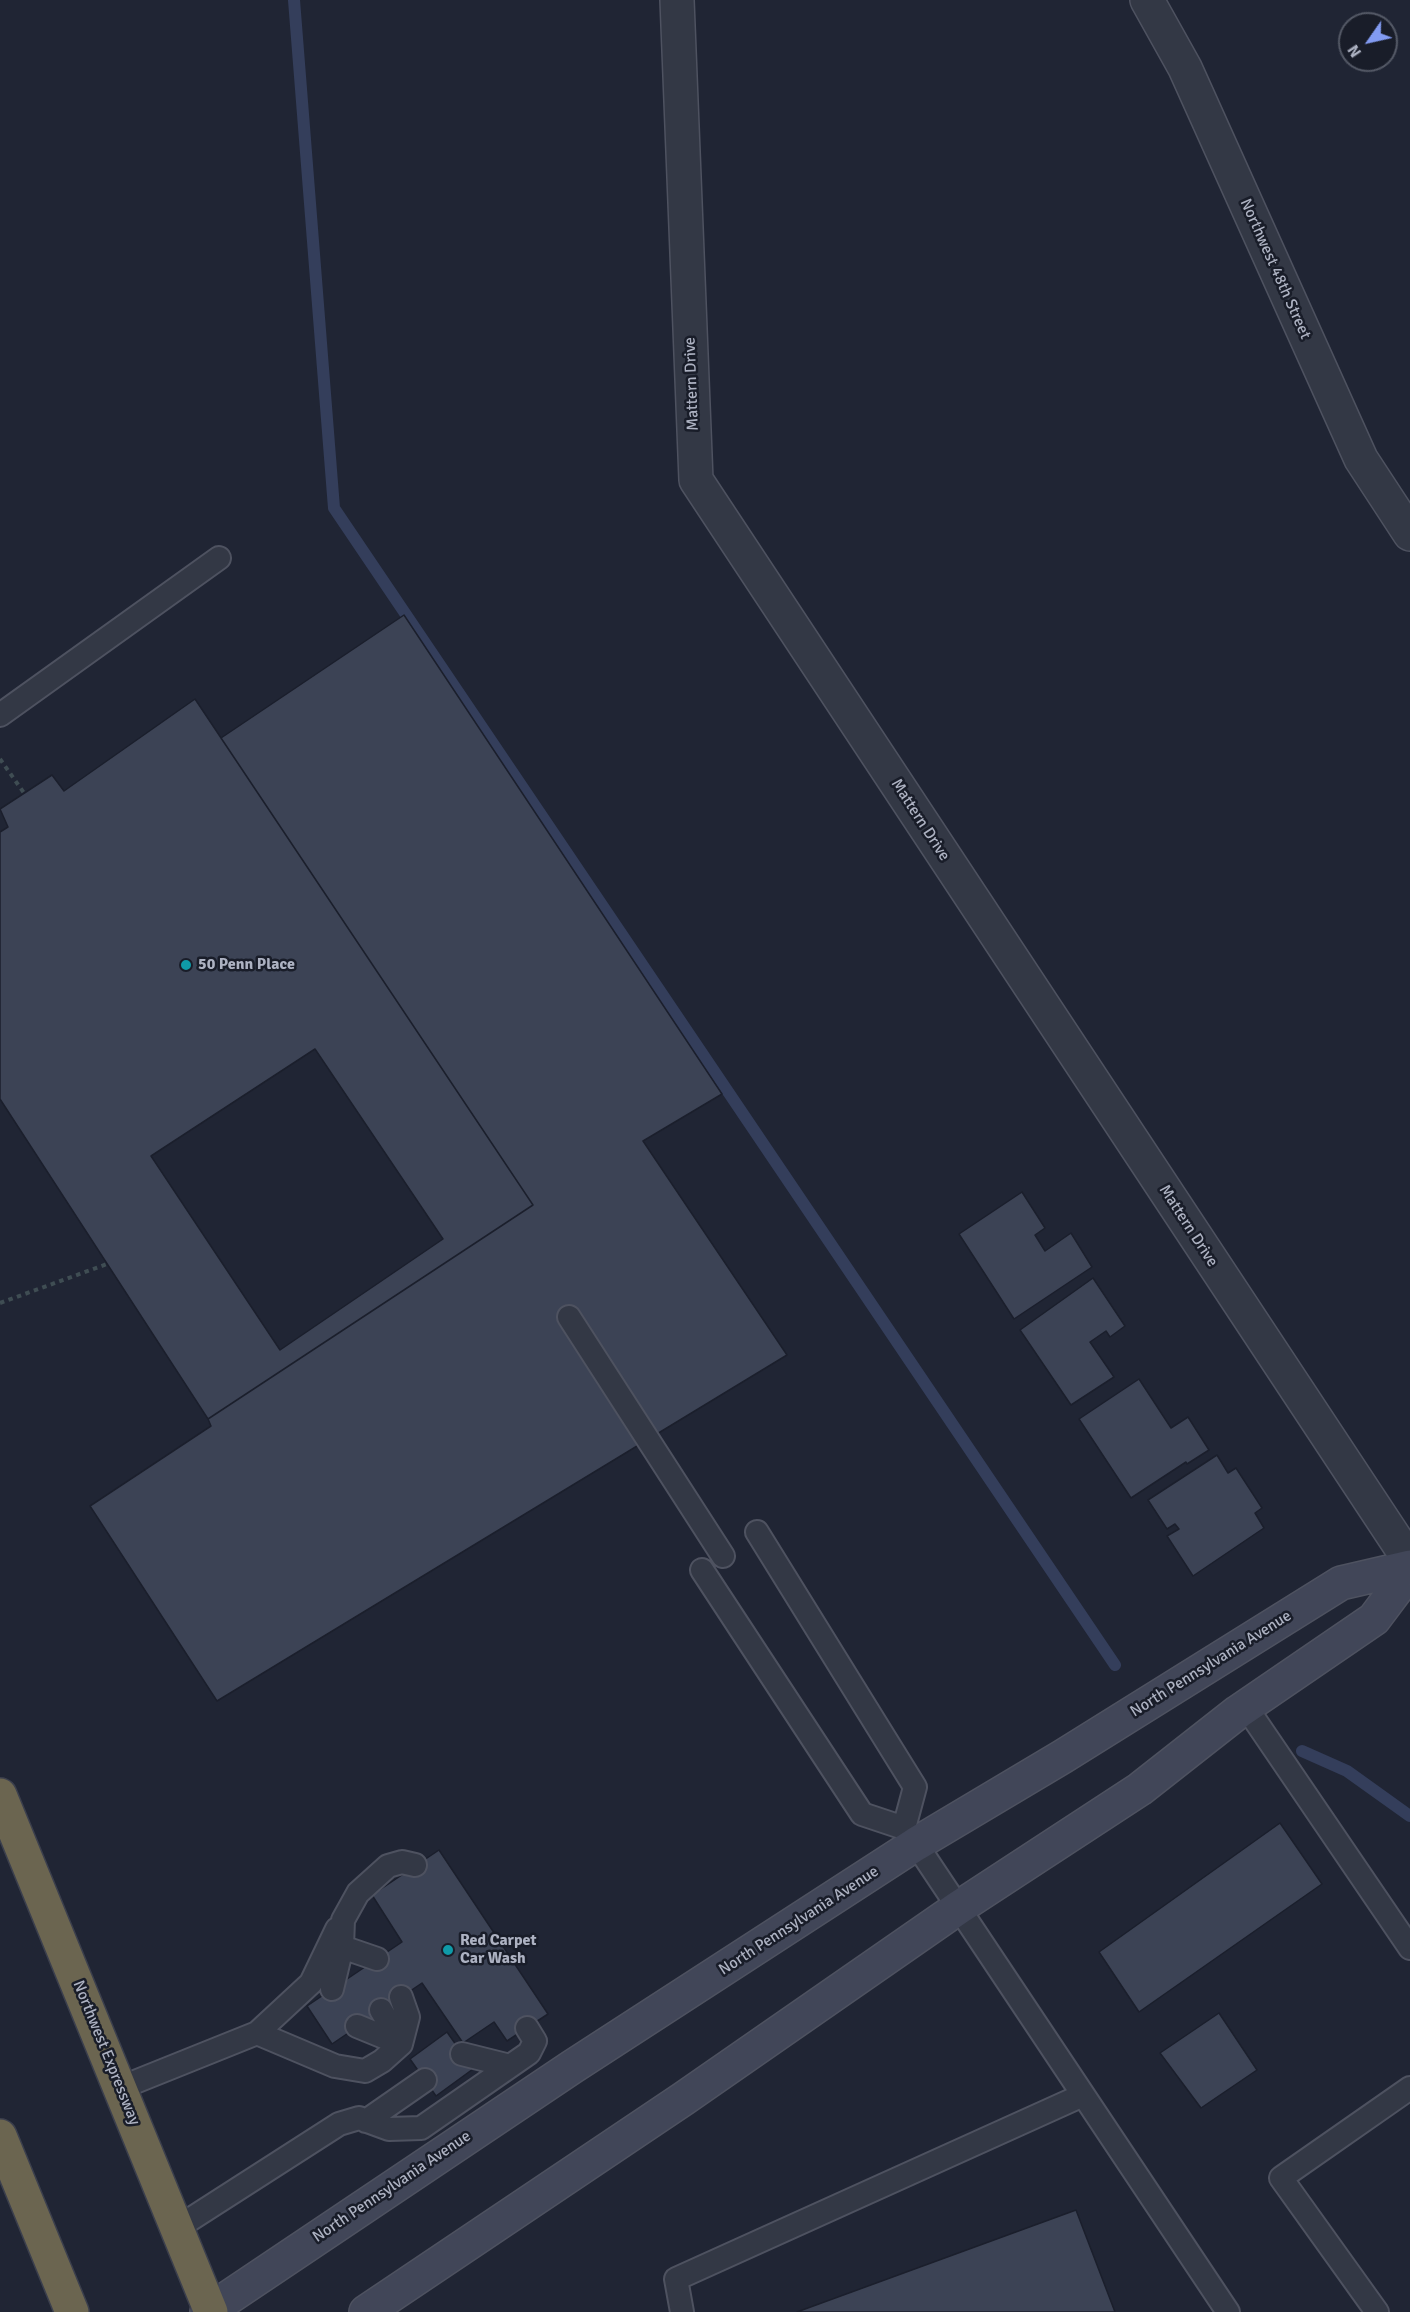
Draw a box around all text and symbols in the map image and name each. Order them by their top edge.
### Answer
north arrow [1338,12,1398,72]
text: N [1343,41,1366,61]
street label: Northwest 48th Street [1235,196,1315,342]
street label: Mattern Drive [681,337,703,431]
street label: Mattern Drive [886,775,954,865]
place label: 50 Penn Place [198,955,295,975]
marker: 50 Penn Place [179,958,193,972]
street label: Mattern Drive [1154,1181,1222,1271]
street label: North Pennsylvania Avenue [1127,1606,1295,1722]
street label: North Pennsylvania Avenue [716,1862,882,1980]
place label: Red Carpet Car Wash [460,1931,537,1969]
marker: Red Carpet Car Wash [441,1943,455,1957]
street label: Northwest Expressway [68,1978,144,2128]
street label: North Pennsylvania Avenue [309,2127,475,2247]

